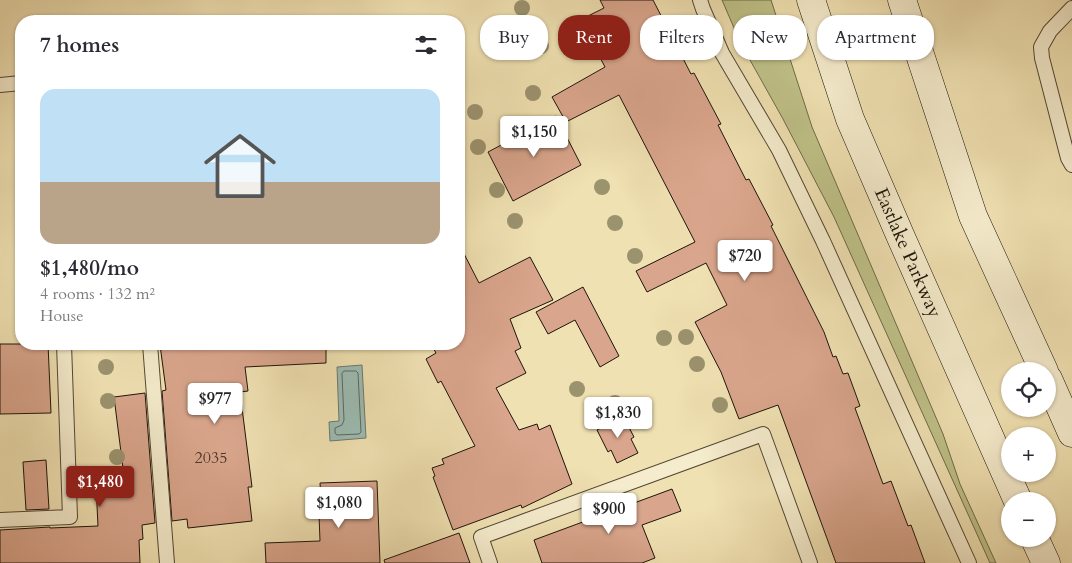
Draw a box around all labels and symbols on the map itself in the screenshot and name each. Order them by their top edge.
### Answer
pin: $1,150 [493,116,575,158]
street label: Eastlake Parkway [868,184,948,322]
pin: $720 [715,240,775,282]
pin: $977 [185,382,245,425]
pin: $1,830 [577,396,659,439]
house number: 2035 [195,447,227,469]
pin: $1,480 [59,466,141,508]
pin: $1,080 [298,486,380,529]
pin: $900 [579,492,639,535]

